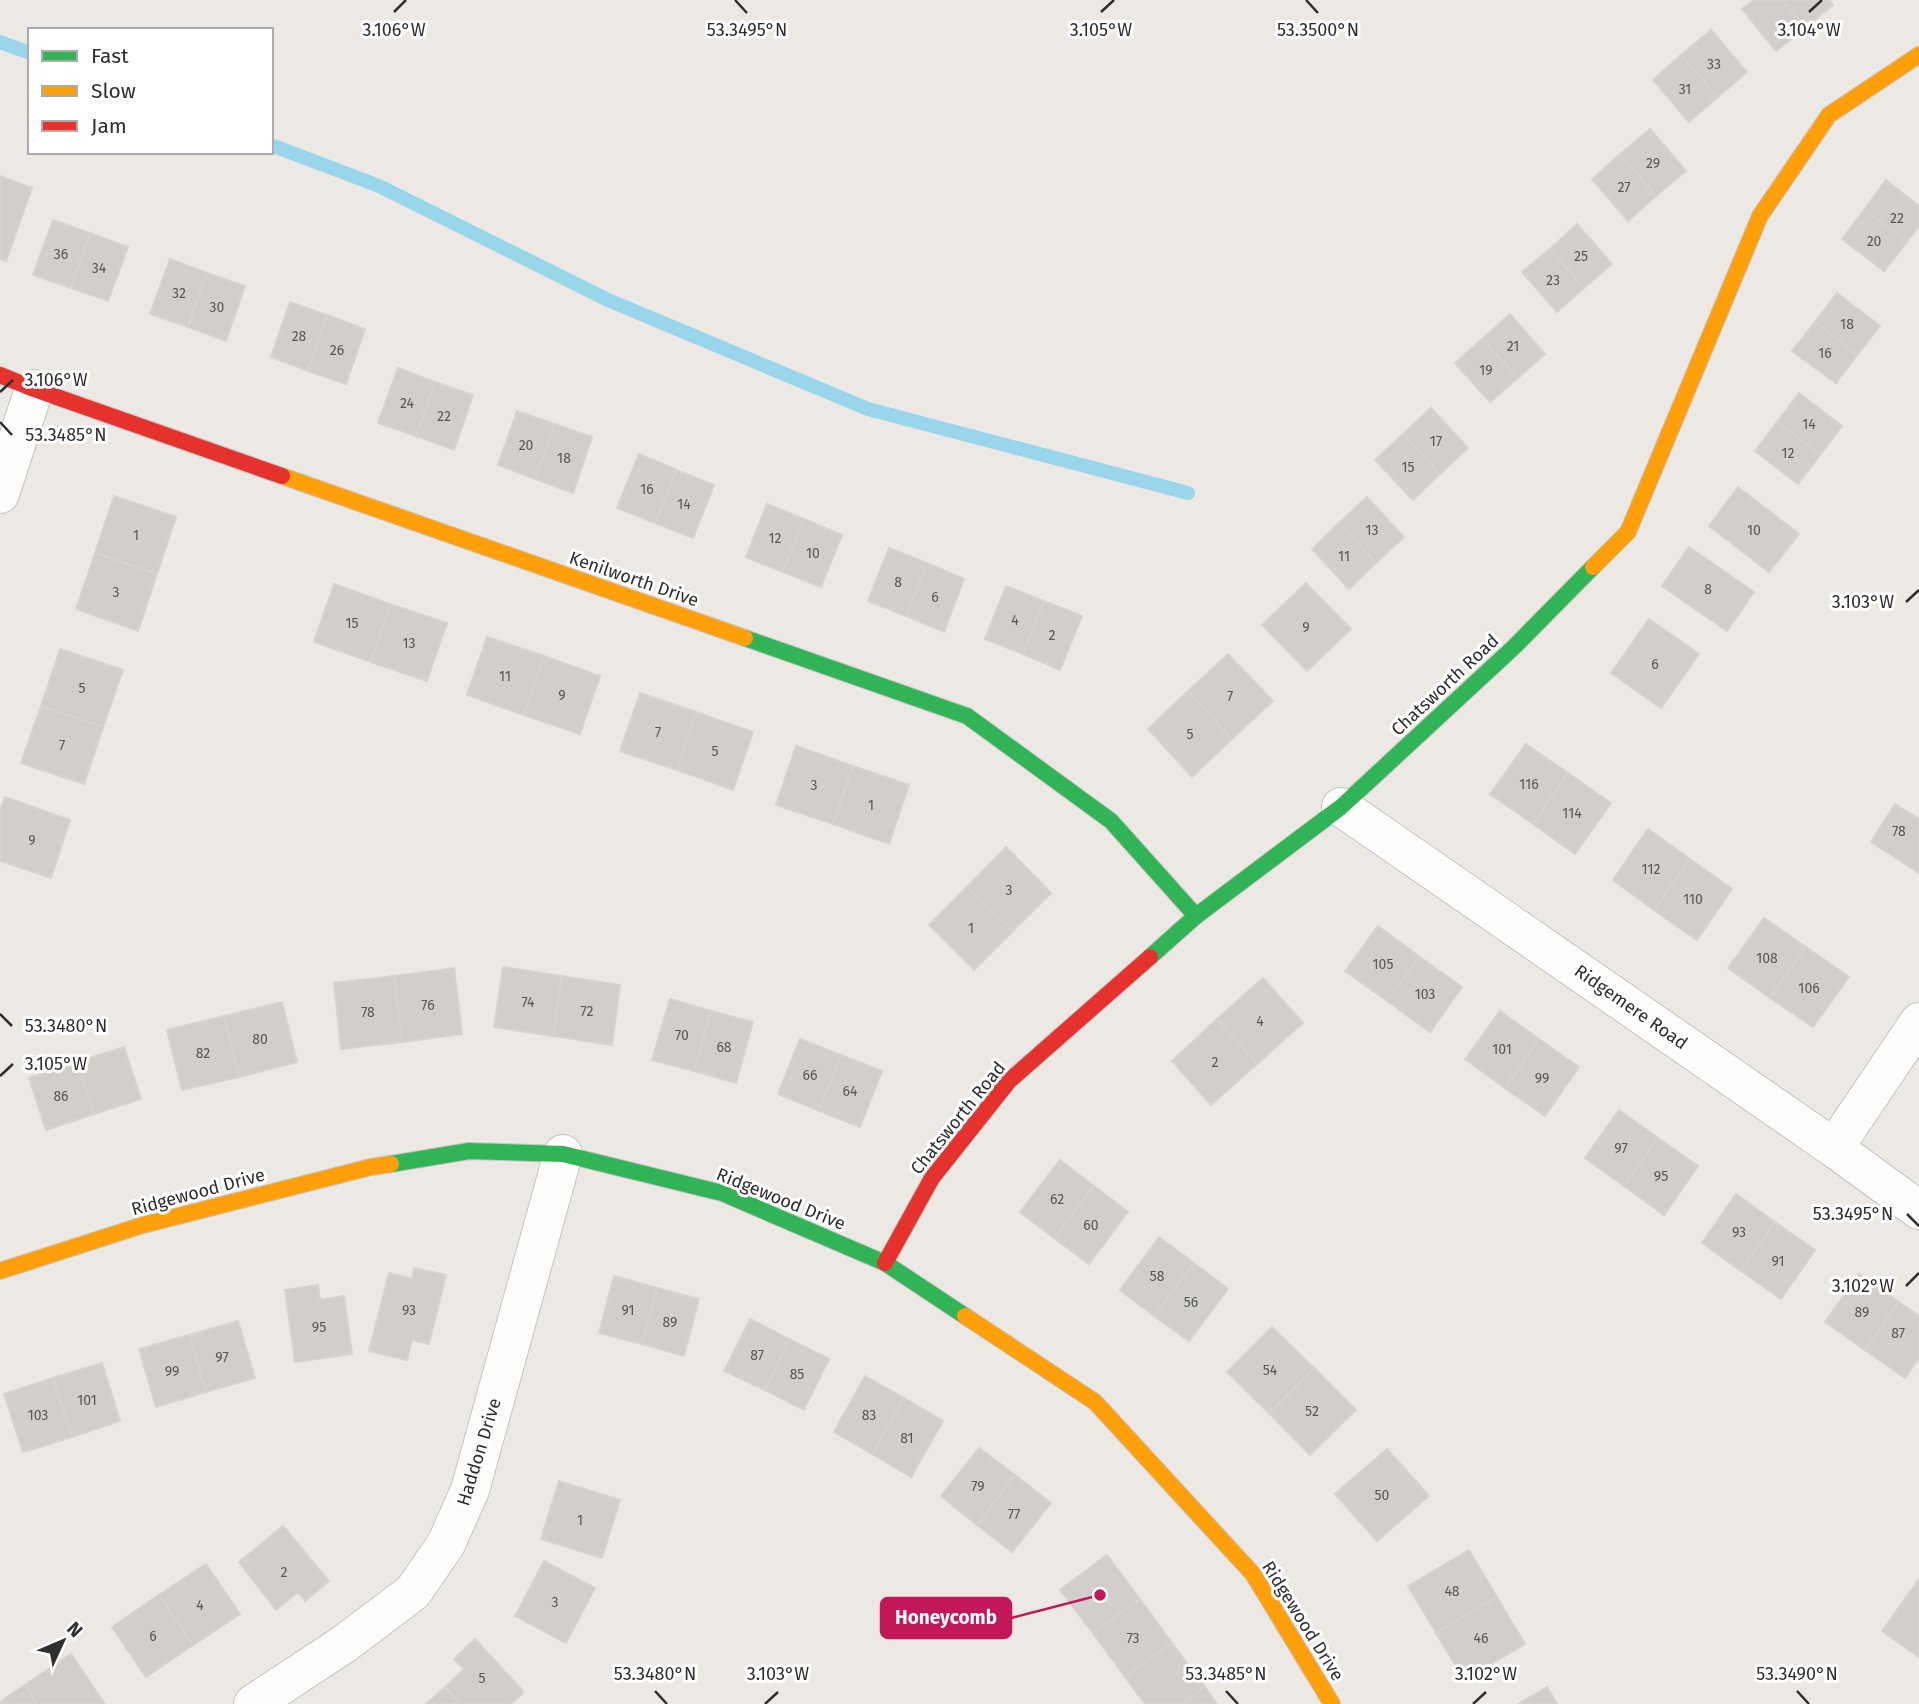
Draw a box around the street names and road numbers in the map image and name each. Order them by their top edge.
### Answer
street label: Kenilworth Drive [566,547,702,611]
street label: Chatsworth Road [1387,630,1503,740]
street label: Ridgemere Road [1570,960,1692,1054]
street label: Chatsworth Road [906,1057,1010,1179]
street label: Ridgewood Drive [713,1163,849,1235]
street label: Ridgewood Drive [129,1164,267,1220]
street label: Haddon Drive [452,1395,506,1509]
street label: Ridgewood Drive [1257,1557,1349,1685]

